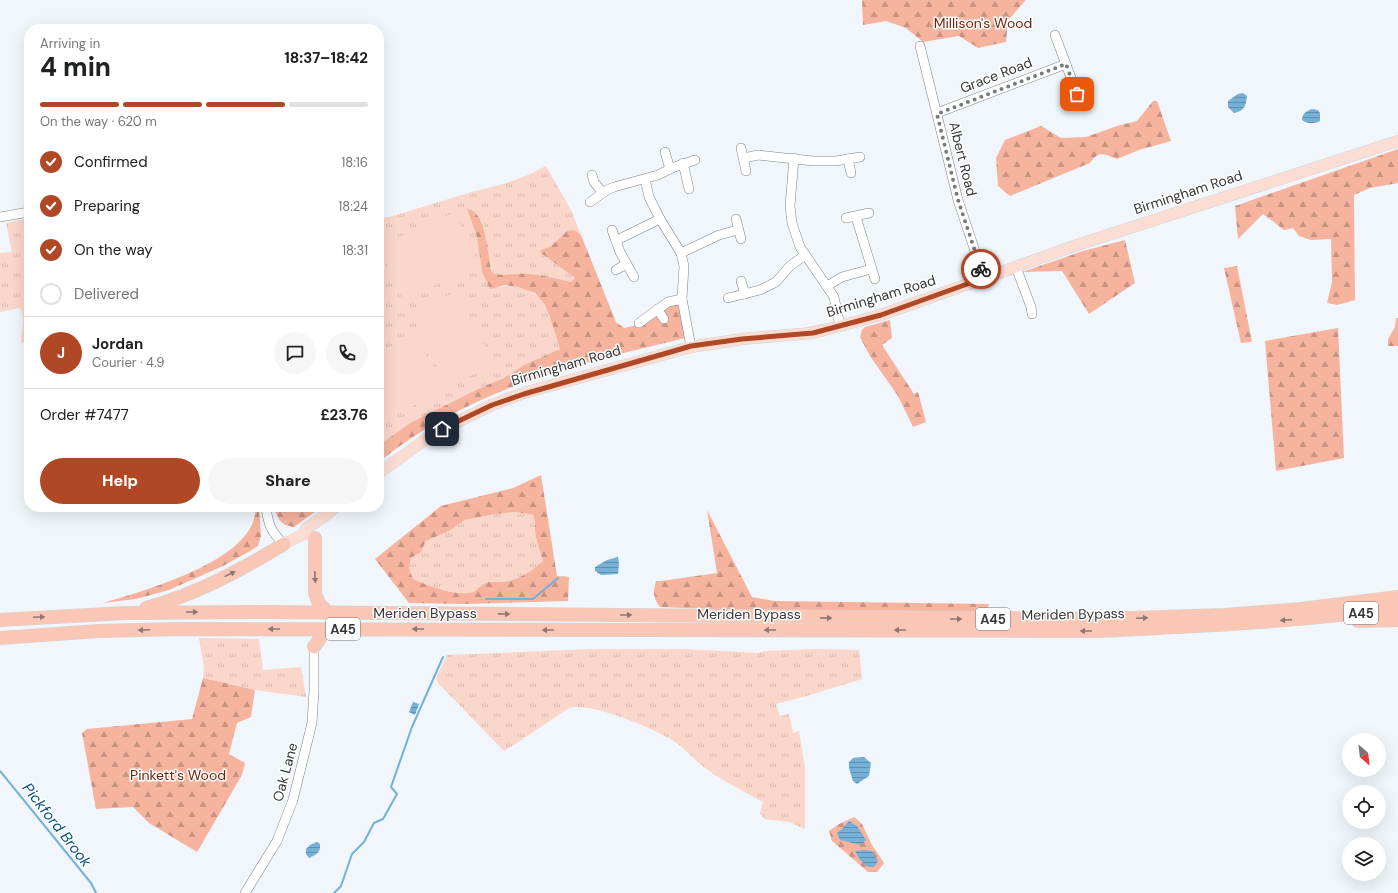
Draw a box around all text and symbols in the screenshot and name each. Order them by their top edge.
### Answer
park label: Millison's Wood [934,14,1032,32]
text: Arriving in [40,35,100,52]
text: 18:37–18:42 [284,48,368,68]
text: 4 min [40,50,111,84]
street label: Grace Road [957,53,1035,97]
pin [1060,77,1094,111]
icon: bag [1066,83,1088,105]
text: On the way · 620 m [40,113,157,130]
street label: Albert Road [945,120,981,198]
icon: check [40,151,62,173]
text: Confirmed [74,152,148,172]
text: 18:16 [341,154,368,171]
street label: Birmingham Road [1131,166,1245,218]
icon: check [40,195,62,217]
text: Preparing [74,196,140,216]
text: 18:24 [338,198,368,215]
icon: check [40,239,62,261]
text: On the way [74,240,153,260]
text: 18:31 [342,242,368,259]
courier [961,249,1001,289]
icon: bike [970,258,992,280]
street label: Birmingham Road [824,271,938,321]
text: Delivered [74,284,139,304]
button: chat [274,332,316,374]
button: phone [326,332,368,374]
text: Jordan [92,334,143,354]
street label: Birmingham Road [509,341,623,389]
text: J [57,343,65,363]
text: Courier · 4.9 [92,354,164,371]
text: Order #7477 [40,405,129,425]
text: £23.76 [320,405,368,425]
pin [425,412,459,446]
icon: home [431,418,453,440]
button: Help [40,458,200,504]
button: Share [208,458,368,504]
one-way arrow [225,571,236,577]
one-way arrow [312,571,318,584]
road number: A45 [1344,602,1378,624]
street label: Meriden Bypass [373,604,477,622]
street label: Meriden Bypass [1021,604,1125,624]
street label: Meriden Bypass [697,605,801,623]
road number: A45 [976,608,1010,630]
one-way arrow [186,609,199,615]
one-way arrow [498,611,511,617]
one-way arrow [620,612,632,619]
one-way arrow [33,614,45,621]
one-way arrow [820,615,833,621]
one-way arrow [1136,615,1149,621]
one-way arrow [950,616,963,622]
one-way arrow [1280,617,1292,623]
road number: A45 [326,618,360,640]
one-way arrow [267,626,280,632]
one-way arrow [411,626,424,632]
one-way arrow [137,627,150,633]
one-way arrow [541,627,554,633]
one-way arrow [763,627,776,633]
one-way arrow [894,627,906,634]
one-way arrow [1079,628,1092,634]
north arrow [1342,733,1386,777]
map controls [1342,733,1386,881]
street label: Oak Lane [269,741,301,803]
park label: Pinkett's Wood [130,766,226,784]
water label: Pickford Brook [18,779,96,871]
button: locate [1342,785,1386,829]
button: layers [1342,837,1386,881]

